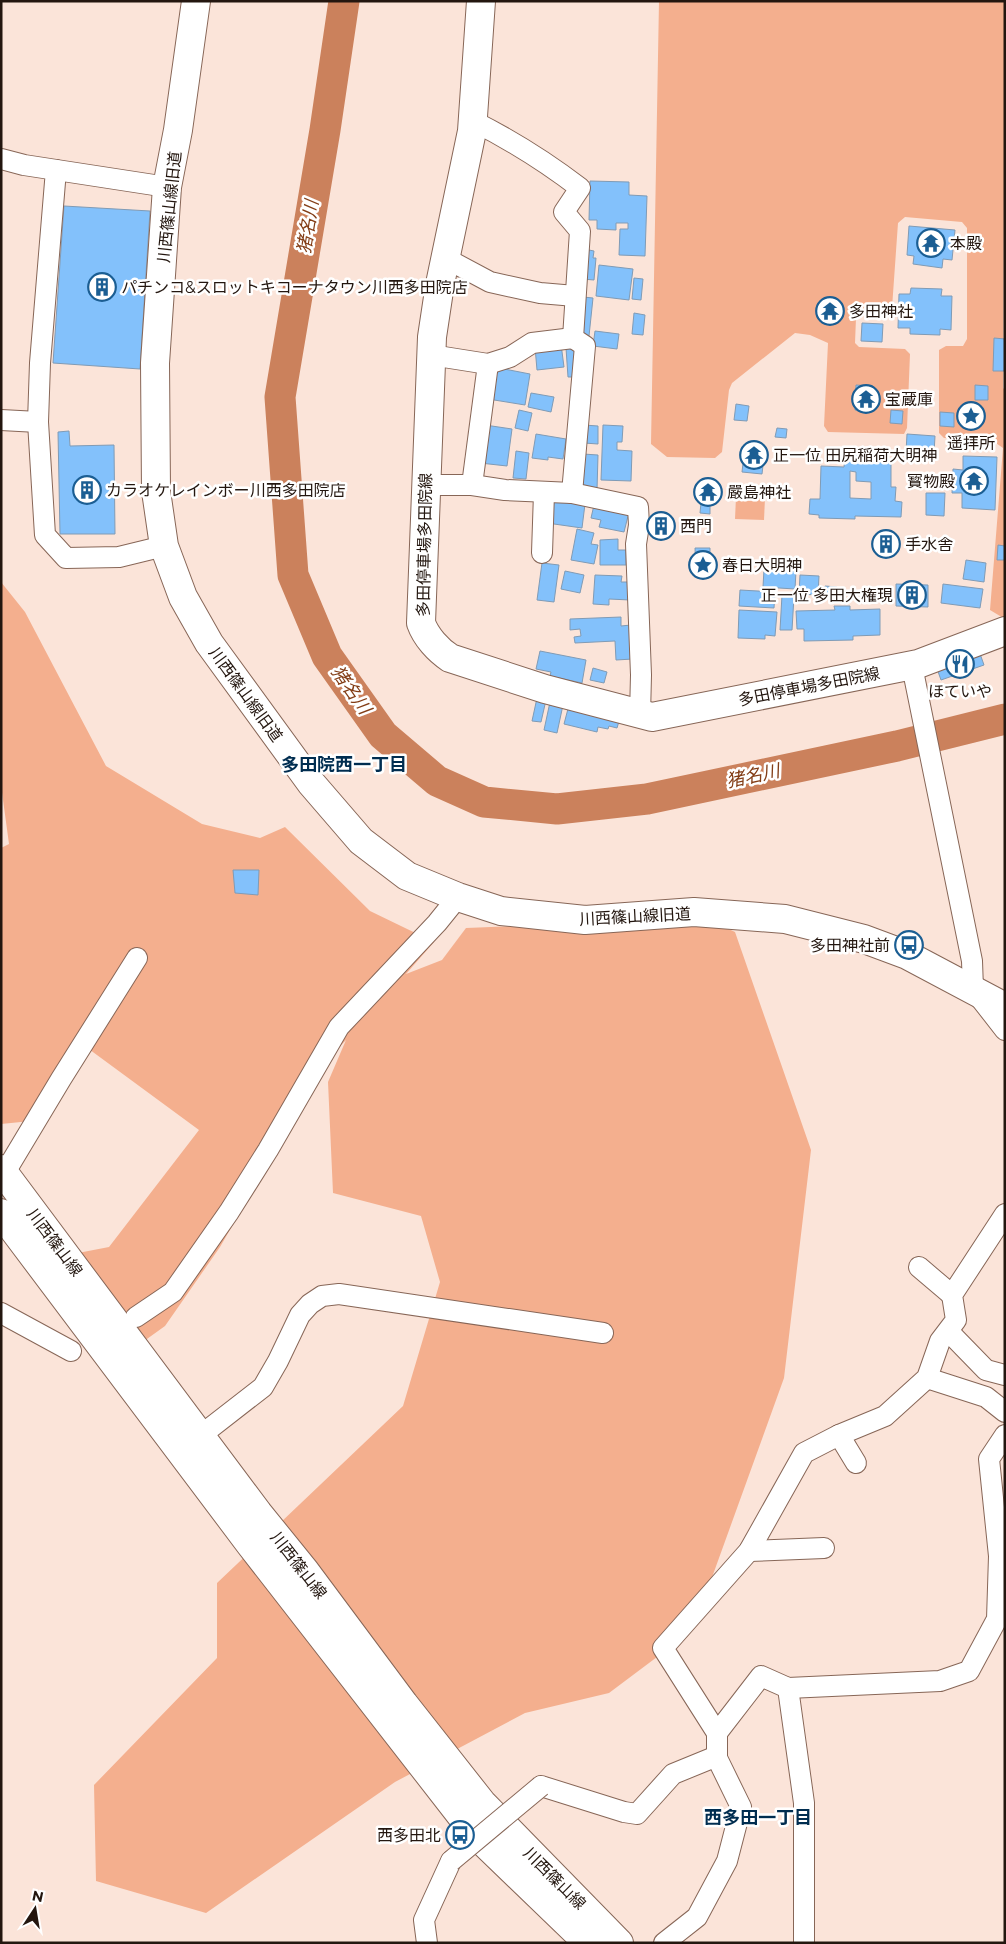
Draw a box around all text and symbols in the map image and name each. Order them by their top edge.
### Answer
street label: 川西篠山線旧道 [154,150,185,264]
water label: 猪名川 [293,197,323,255]
temple icon: 本殿 [916,228,946,258]
place label: 本殿 [950,234,982,253]
building icon: パチンコ&スロットキコーナタウン川西多田院店 [87,272,117,302]
place label: パチンコ&スロットキコーナタウン川西多田院店 [121,278,468,297]
temple icon: 多田神社 [815,296,845,326]
place label: 多田神社 [849,302,913,321]
temple icon: 宝蔵庫 [851,384,881,414]
place label: 宝蔵庫 [885,390,933,409]
place icon: 遥拝所 [956,401,986,431]
place label: 遥拝所 [947,434,995,453]
temple icon: 正一位 田尻稲荷大明神 [739,440,769,470]
place label: 正一位 田尻稲荷大明神 [773,446,937,465]
temple icon: 寳物殿 [959,466,989,496]
place label: 寳物殿 [907,472,955,491]
street label: 多田停車場多田院線 [414,473,435,617]
building icon: カラオケレインボー川西多田院店 [72,475,102,505]
temple icon: 嚴島神社 [693,477,723,507]
place label: カラオケレインボー川西多田院店 [106,481,346,500]
place label: 嚴島神社 [727,483,791,502]
building icon: 西門 [646,511,676,541]
place label: 西門 [680,517,712,536]
building icon: 手水舎 [871,529,901,559]
place label: 手水舎 [905,535,953,554]
place icon: 春日大明神 [688,550,718,580]
place label: 春日大明神 [722,556,802,575]
building icon: 正一位 多田大権現 [897,580,927,610]
place label: 正一位 多田大権現 [761,586,893,605]
street label: 川西篠山線旧道 [205,643,286,745]
restaurant icon: ほていや [945,649,975,679]
water label: 猪名川 [327,662,377,720]
street label: 多田停車場多田院線 [737,663,882,710]
place label: ほていや [928,682,992,701]
district label: 多田院西一丁目 [281,754,407,776]
water label: 猪名川 [724,759,784,792]
street label: 川西篠山線旧道 [579,904,691,929]
bus stop icon: 多田神社前 [894,930,924,960]
place label: 多田神社前 [810,936,890,955]
street label: 川西篠山線 [23,1205,86,1280]
street label: 川西篠山線 [266,1528,331,1603]
district label: 西多田一丁目 [704,1807,812,1829]
bus stop icon: 西多田北 [445,1820,475,1850]
place label: 西多田北 [377,1826,441,1845]
street label: 川西篠山線 [520,1843,590,1913]
north arrow [10,1884,60,1934]
text: N [30,1886,45,1906]

